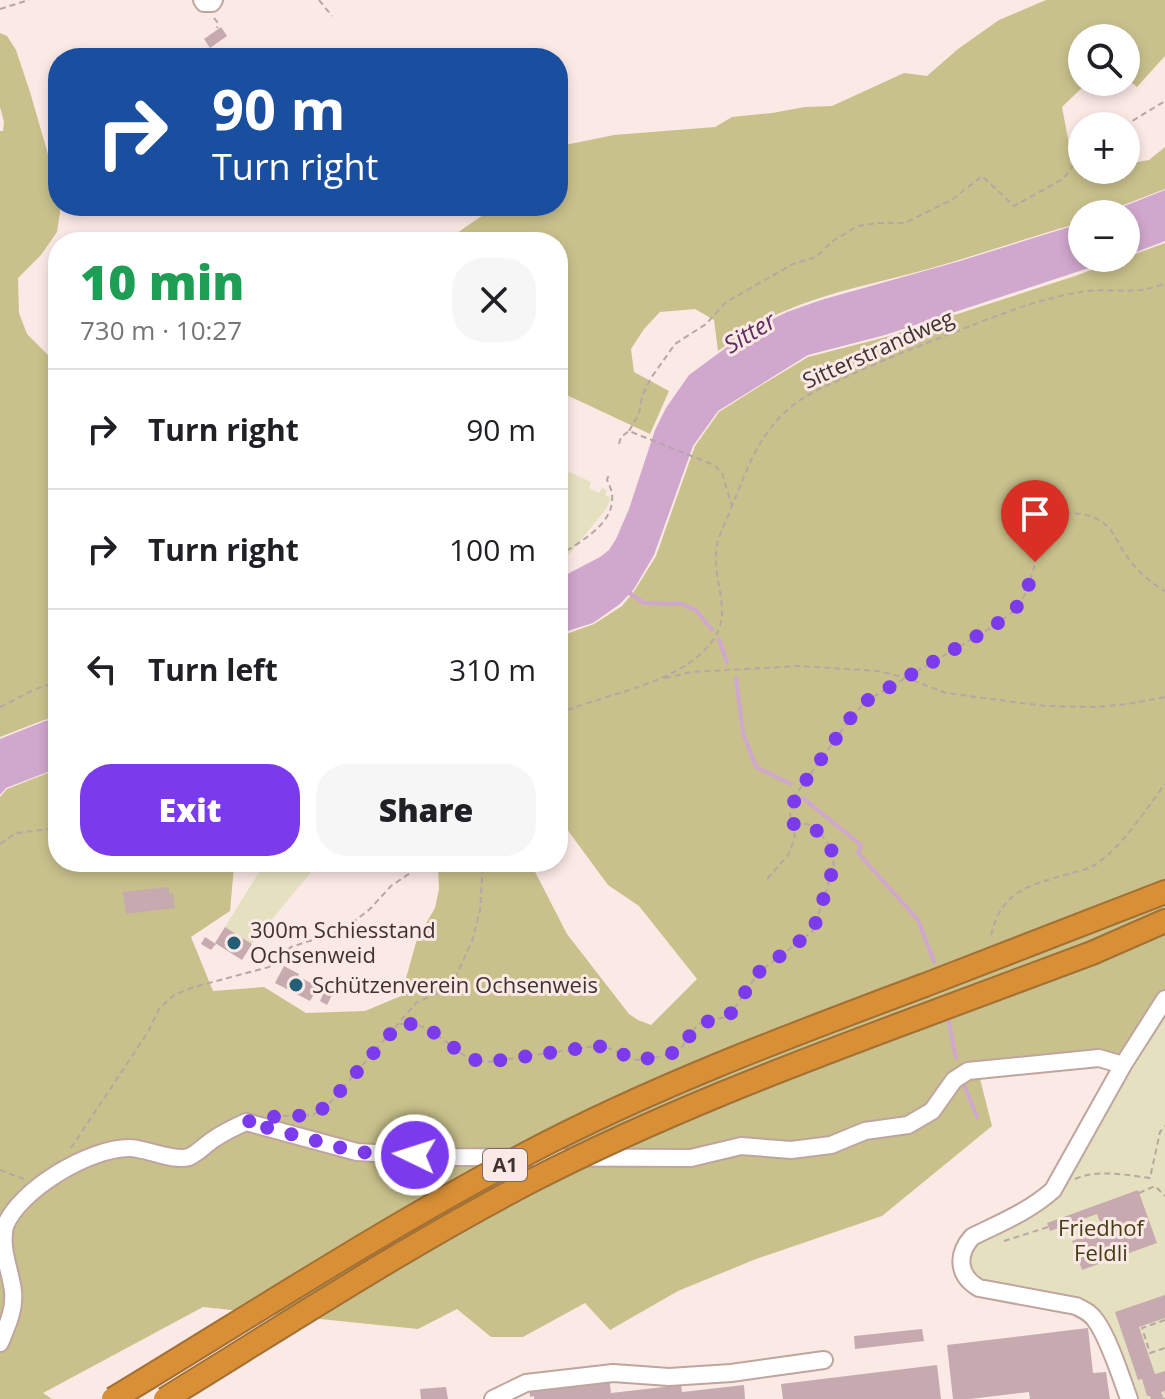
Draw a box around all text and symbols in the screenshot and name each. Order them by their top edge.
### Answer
map controls [1068,24,1140,272]
button: search [1068,24,1140,96]
text: 90 m [212,70,346,146]
icon: right [80,80,184,184]
button: + [1068,112,1140,184]
text: Turn right [212,142,378,191]
button: − [1068,200,1140,272]
text: 10 min [80,249,244,314]
button: close [452,258,536,342]
street label: Sitterstrandweg [797,301,958,395]
water label: Sitter [717,303,783,360]
text: 730 m · 10:27 [80,312,242,348]
icon: right [80,407,124,451]
text: Turn right [148,409,299,450]
text: 90 m [466,409,536,450]
pin [1001,480,1069,562]
icon: arrive [1013,492,1057,536]
icon: right [80,527,124,571]
text: Turn right [148,529,299,570]
text: 100 m [449,529,536,570]
icon: left [80,647,124,691]
text: Turn left [148,649,278,690]
text: 310 m [449,649,536,690]
button: Exit [80,764,300,856]
button: Share [316,764,536,856]
place label: 300m Schiesstand Ochsenweid [250,914,436,969]
marker: 300m Schiesstand Ochsenweid [225,934,243,952]
place label: Schützenverein Ochsenweis [312,969,598,999]
marker: Schützenverein Ochsenweis [287,976,305,994]
position arrow [373,1113,457,1197]
road number: A1 [483,1149,527,1181]
park label: Friedhof Feldli [1058,1212,1146,1267]

